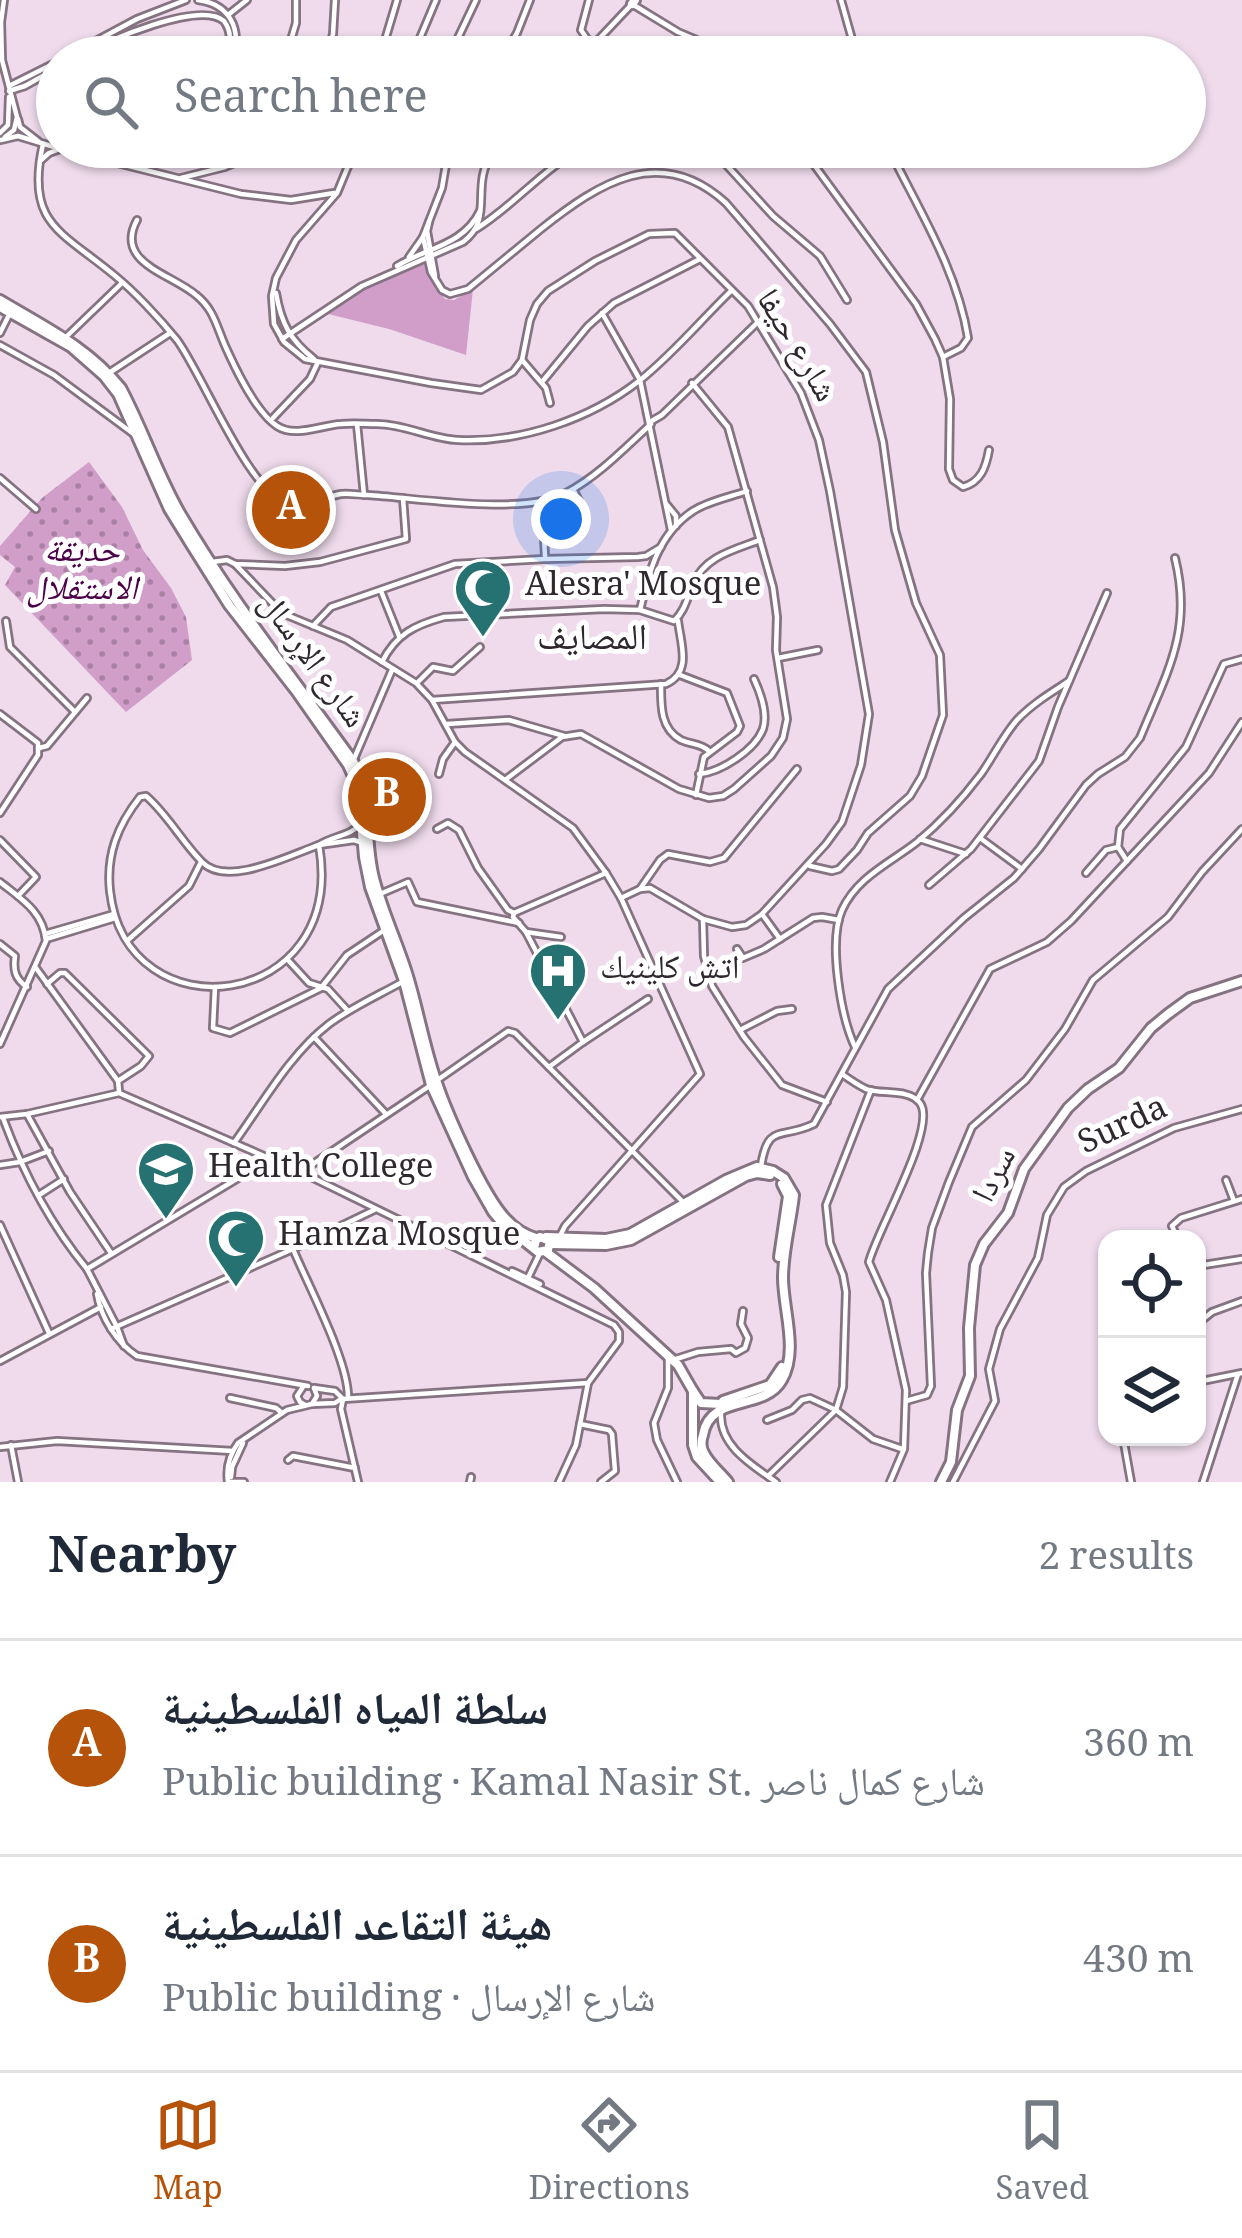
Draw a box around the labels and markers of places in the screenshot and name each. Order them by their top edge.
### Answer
pin: A [252,465,330,555]
mosque icon: Alesra' Mosque [452,557,514,639]
place label: Alesra' Mosque [525,560,761,616]
pin: B [348,752,426,842]
hospital icon: اتش كلينيك [527,940,589,1022]
place label: اتش كلينيك [600,943,740,999]
school or university icon: Health College [135,1139,197,1221]
place label: Health College [208,1142,433,1198]
mosque icon: Hamza Mosque [205,1207,267,1289]
place label: Hamza Mosque [278,1210,520,1266]

